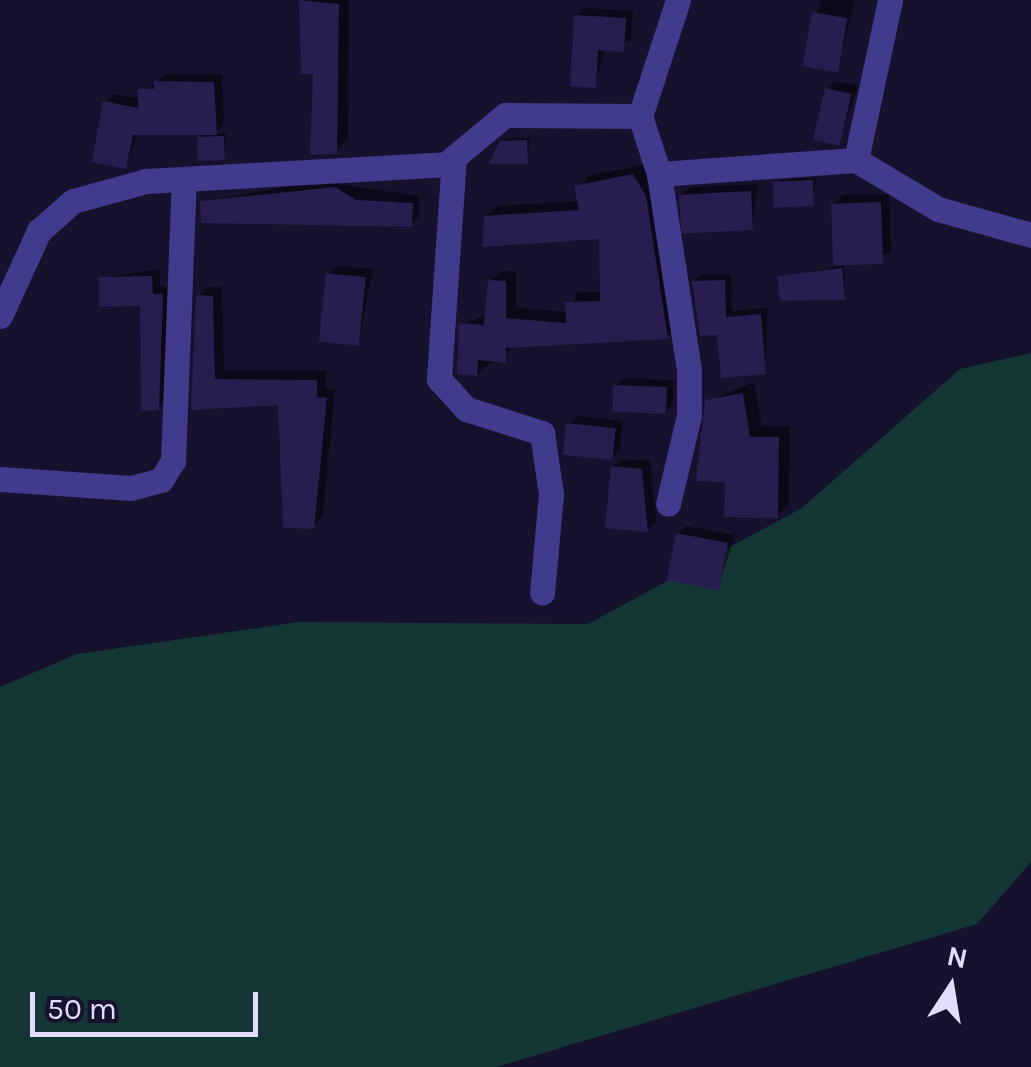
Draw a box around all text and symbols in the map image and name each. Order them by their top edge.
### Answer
north arrow [901,937,1001,1037]
text: N [944,939,971,975]
scale bar [35,972,262,1034]
text: 50 m [47,991,117,1027]

